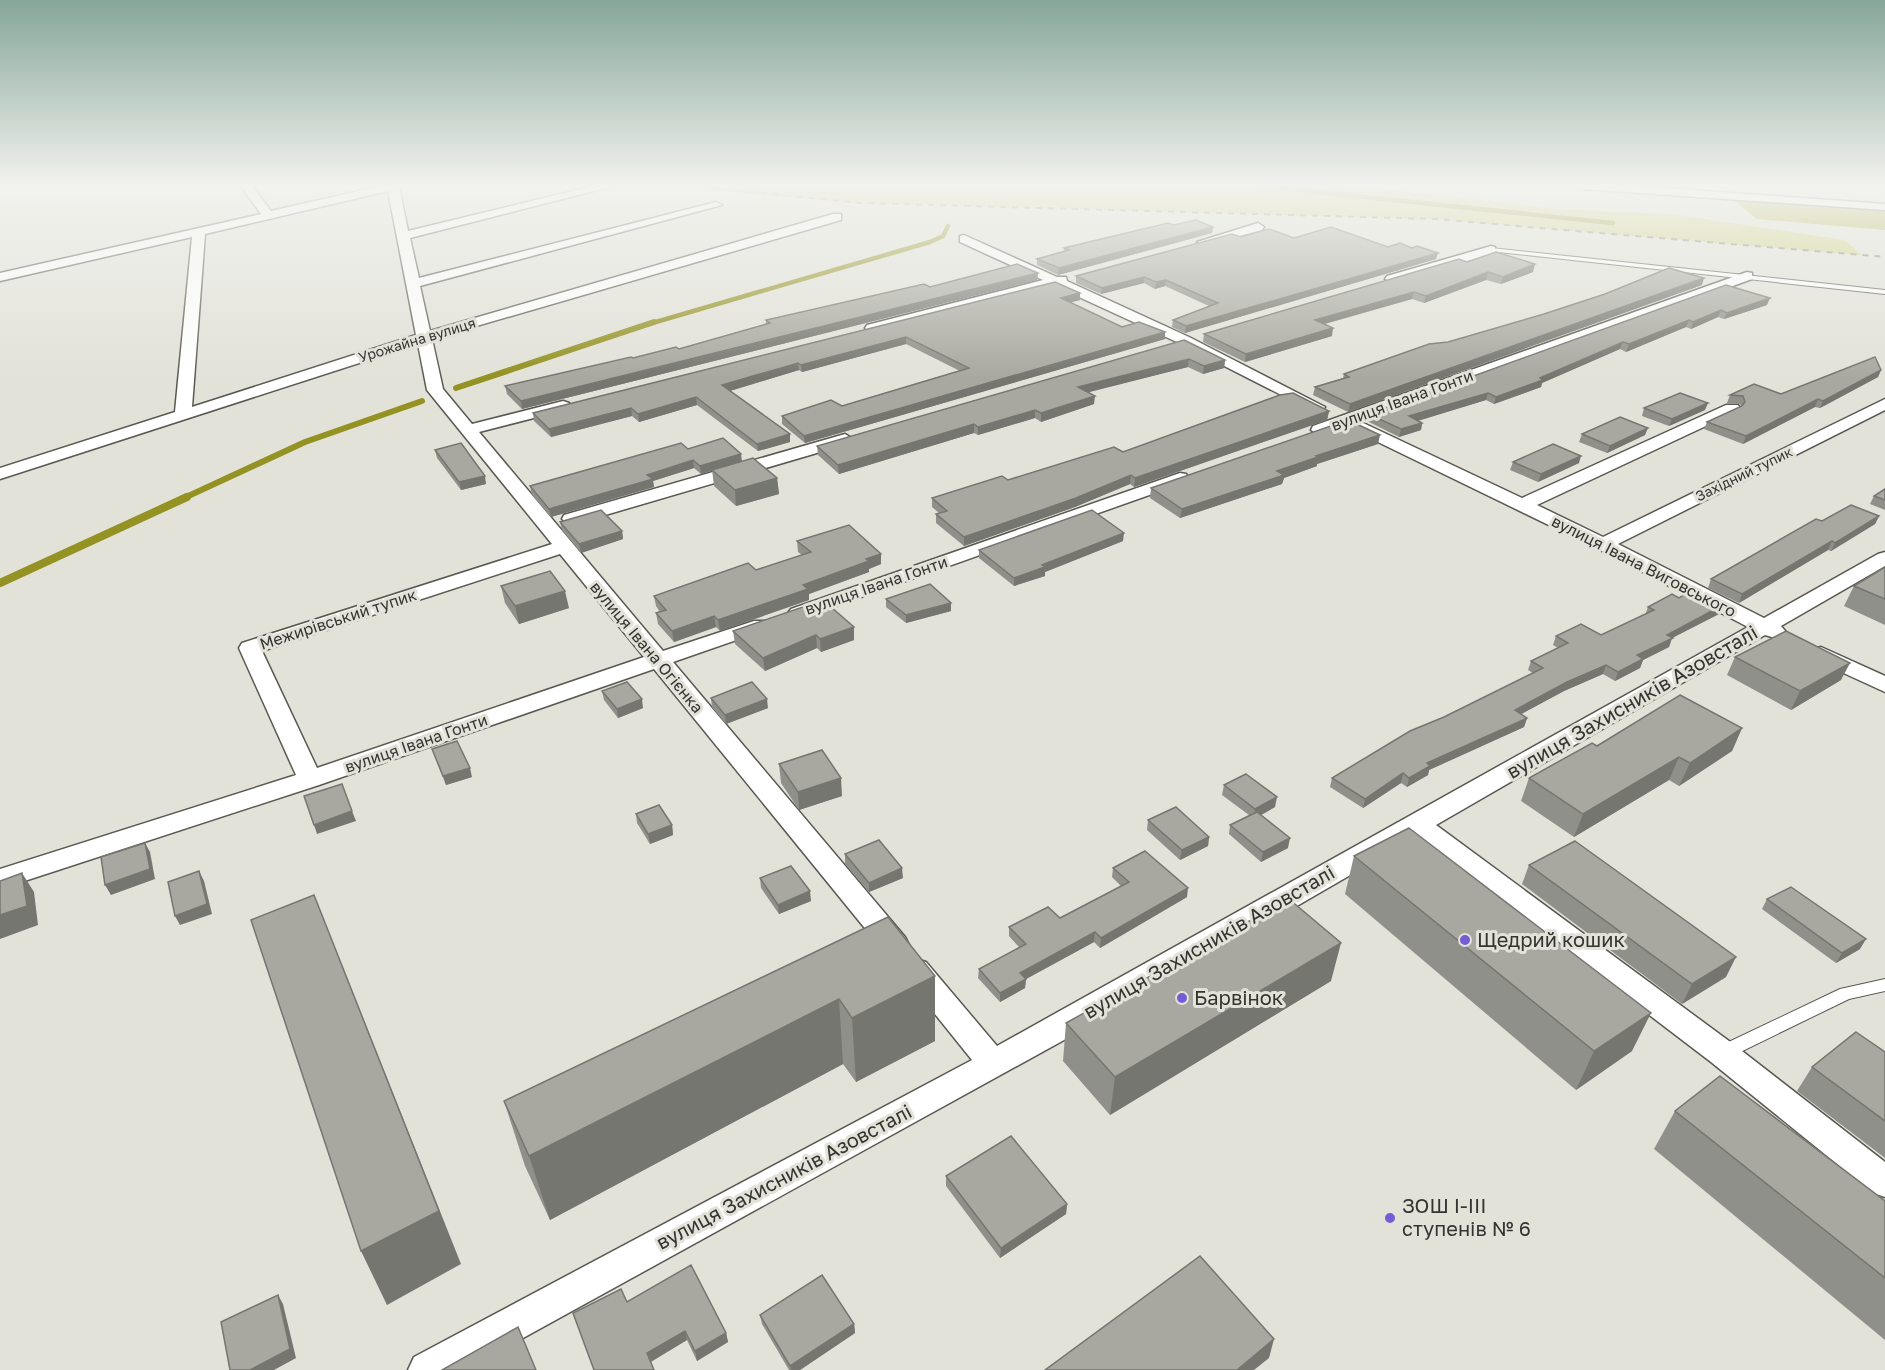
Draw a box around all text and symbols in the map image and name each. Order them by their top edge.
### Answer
street label: Урожайна вулиця [356,314,478,365]
street label: вулиця Івана Гонти [1328,365,1476,435]
street label: Західний тупик [1692,443,1795,504]
street label: вулиця Івана Виговського [1548,511,1740,621]
street label: вулиця Івана Гонти [802,551,950,619]
street label: вулиця Івана Огієнка [586,577,708,717]
street label: Межирівський тупик [257,584,419,654]
street label: вулиця Захисників Азовсталі [1502,619,1761,783]
street label: вулиця Івана Гонти [342,709,490,777]
street label: вулиця Захисників Азовсталі [1079,859,1338,1023]
place label: Щедрий кошик [1477,927,1625,951]
marker: Щедрий кошик [1458,933,1472,947]
place label: Барвінок [1194,985,1283,1009]
marker: Барвінок [1175,991,1189,1005]
street label: вулиця Захисників Азовсталі [652,1098,915,1254]
place label: ЗОШ I-III ступенів № 6 [1402,1193,1531,1240]
marker: ЗОШ I-III ступенів № 6 [1383,1211,1397,1225]

